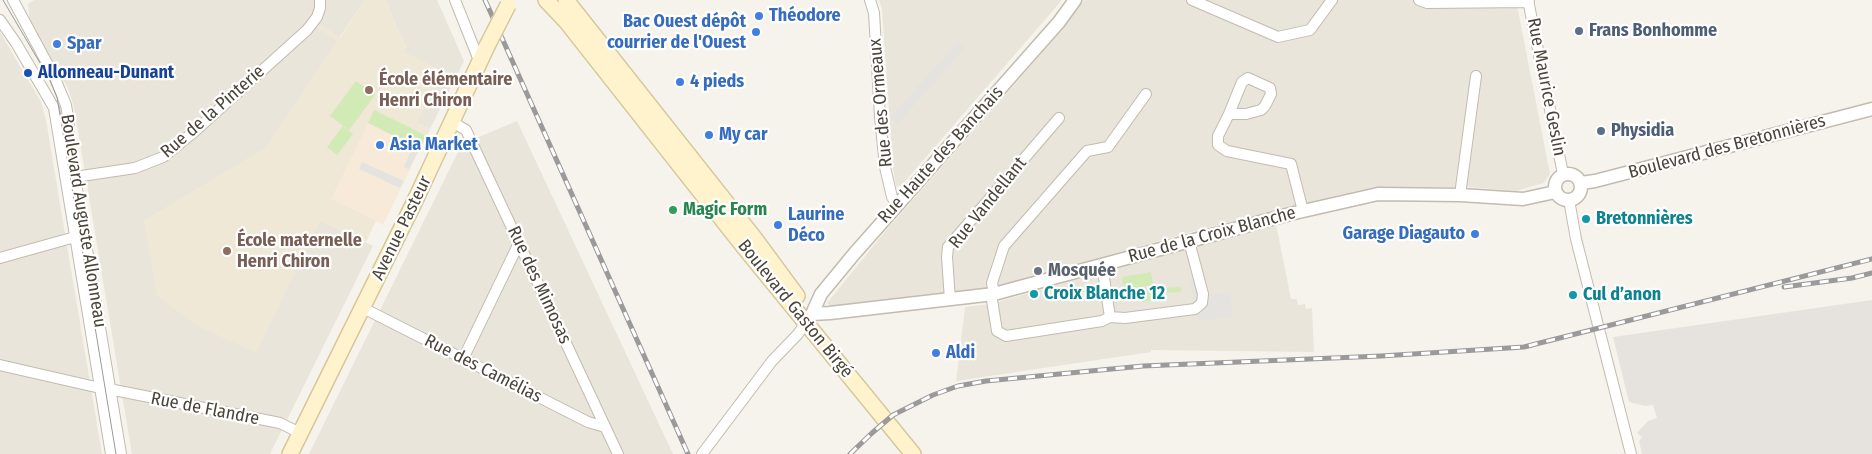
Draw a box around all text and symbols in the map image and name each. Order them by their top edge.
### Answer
place label: Théodore [769,5,841,27]
marker: Théodore [753,10,765,22]
place label: Bac Ouest dépôt courrier de l'Ouest [607,11,746,54]
street label: Rue Maurice Geslin [1522,16,1570,158]
place label: Frans Bonhomme [1589,20,1717,42]
marker: Frans Bonhomme [1573,25,1585,37]
marker: Bac Ouest dépôt courrier de l'Ouest [750,26,762,38]
place label: Spar [67,33,102,55]
marker: Spar [51,38,63,50]
street label: Rue des Ormeaux [865,38,897,168]
street label: Rue de la Pinterie [157,61,269,163]
place label: Allonneau-Dunant [38,62,174,84]
marker: Allonneau-Dunant [22,67,34,79]
place label: École élémentaire Henri Chiron [379,69,512,112]
place label: 4 pieds [690,71,744,93]
marker: 4 pieds [674,76,686,88]
street label: Rue Haute des Banchais [874,82,1008,228]
marker: École élémentaire Henri Chiron [363,84,375,96]
street label: Boulevard des Bretonnières [1626,110,1828,184]
street label: Boulevard Auguste Allonneau [55,113,111,329]
place label: Physidia [1611,120,1674,142]
place label: My car [719,124,767,146]
marker: Physidia [1595,125,1607,137]
marker: My car [703,129,715,141]
place label: Asia Market [390,134,478,156]
marker: Asia Market [374,139,386,151]
street label: Rue Vandellant [945,153,1031,253]
street label: Avenue Pasteur [367,172,437,284]
place label: Magic Form [683,199,767,221]
street label: Rue de la Croix Blanche [1126,202,1298,268]
marker: Magic Form [667,204,679,216]
place label: Laurine Déco [788,204,844,246]
place label: Bretonnières [1596,208,1693,230]
marker: Bretonnières [1580,213,1592,225]
marker: Laurine Déco [772,219,784,231]
street label: Rue des Mimosas [502,223,576,347]
place label: Garage Diagauto [1343,223,1465,245]
marker: Garage Diagauto [1469,228,1481,240]
place label: École maternelle Henri Chiron [237,230,362,272]
street label: Boulevard Gaston Birgé [733,236,857,382]
marker: École maternelle Henri Chiron [221,245,233,257]
place label: Mosquée [1048,260,1116,282]
marker: Mosquée [1032,265,1044,277]
place label: Croix Blanche 12 [1044,283,1165,305]
place label: Cul d’anon [1583,284,1661,306]
marker: Croix Blanche 12 [1028,288,1040,300]
marker: Cul d’anon [1567,289,1579,301]
street label: Rue des Camélias [421,330,545,408]
place label: Aldi [946,342,975,364]
marker: Aldi [930,347,942,359]
street label: Rue de Flandre [149,388,261,430]

